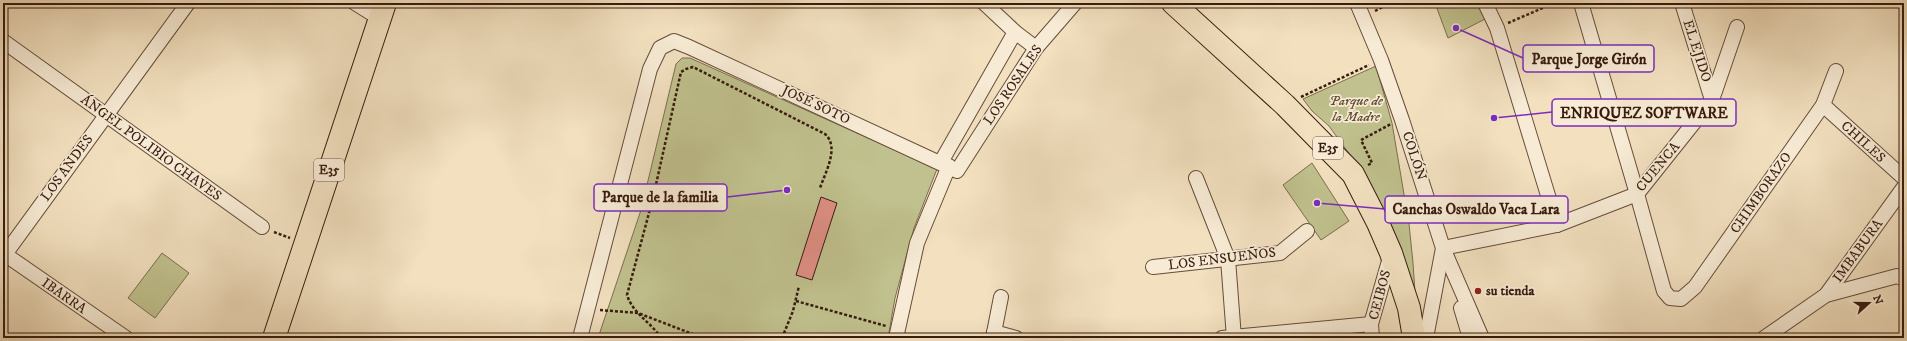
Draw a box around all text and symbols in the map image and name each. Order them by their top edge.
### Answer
street label: EL EJIDO [1678,17,1716,85]
street label: LOS ROSALES [980,41,1046,129]
callout: Parque Jorge Girón [1523,45,1654,72]
text: Parque Jorge Girón [1531,50,1647,70]
street label: JOSÉ SOTO [777,80,853,129]
street label: ÁNGEL POLIBIO CHAVES [77,91,225,205]
park label: Parque de la Madre [1329,92,1384,126]
callout: ENRIQUEZ SOFTWARE [1552,99,1736,126]
text: ENRIQUEZ SOFTWARE [1560,104,1728,123]
street label: CHILES [1837,117,1889,167]
street label: COLÓN [1398,129,1431,183]
street label: LOS ANDES [37,131,97,205]
road number: E35 [1313,137,1343,159]
street label: CUENCA [1632,138,1685,196]
street label: CHIMBORAZO [1726,149,1796,237]
road number: E35 [314,159,344,181]
callout: Parque de la familia [594,184,727,211]
text: Parque de la familia [602,188,719,208]
callout: Canchas Oswaldo Vaca Lara [1385,196,1568,223]
text: Canchas Oswaldo Vaca Lara [1392,200,1560,219]
street label: IMBABURA [1829,215,1888,286]
street label: LOS ENSUEÑOS [1167,243,1277,275]
street label: CEIBOS [1365,268,1395,322]
street label: IBARRA [38,274,91,319]
place label: su tienda [1486,282,1536,300]
north arrow [1849,283,1889,323]
marker: su tienda [1473,286,1483,296]
text: N [1869,293,1886,306]

